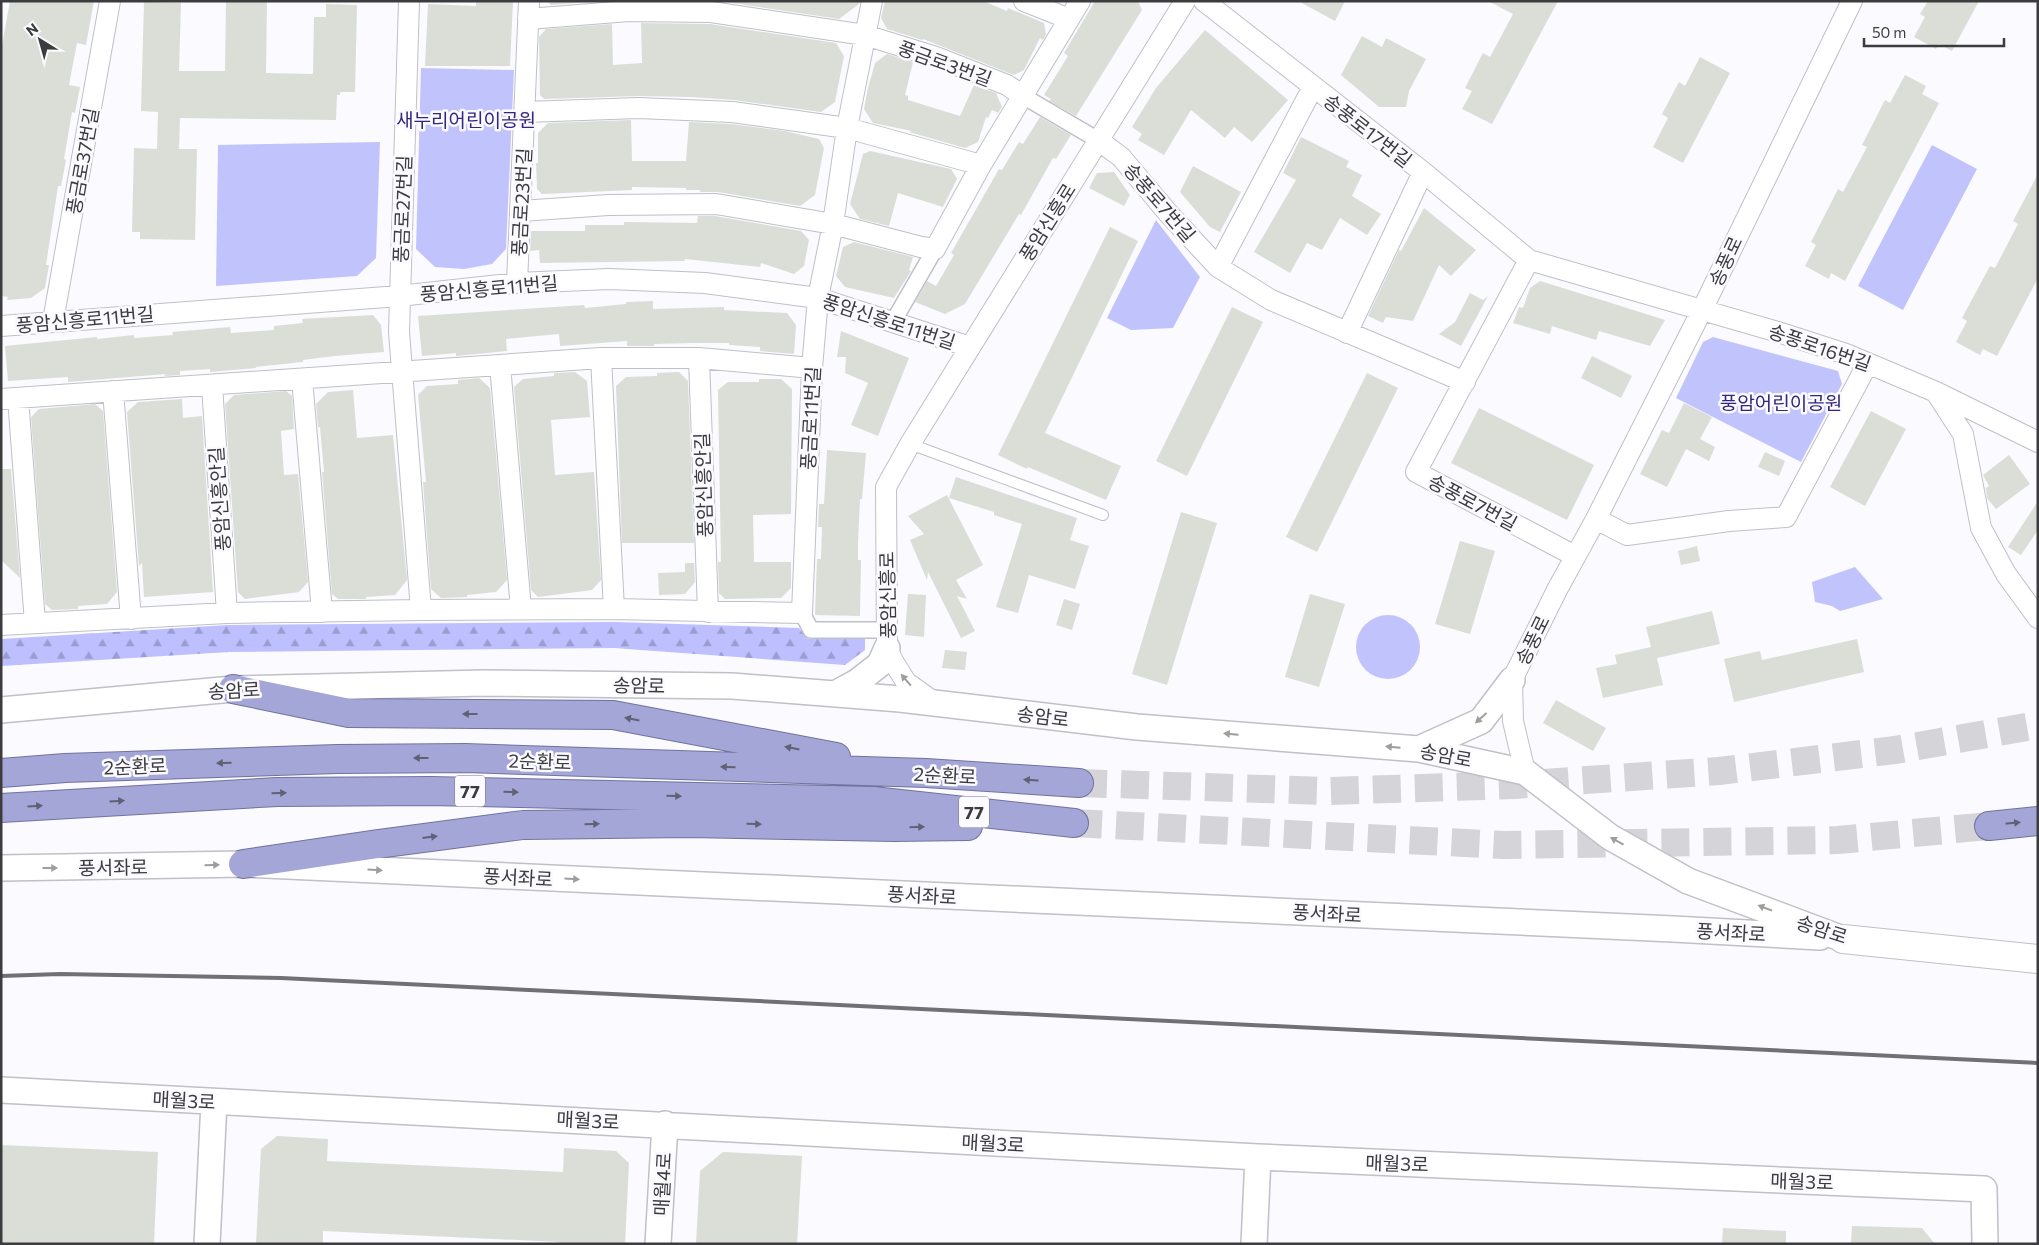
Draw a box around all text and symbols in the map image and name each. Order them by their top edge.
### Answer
north arrow [15,15,65,65]
scale bar [1864,15,2004,47]
text: N [23,19,41,39]
text: 50 m [1872,23,1906,41]
street label: 풍금로3번길 [895,35,995,91]
street label: 송풍로17번길 [1319,88,1417,172]
street label: 풍금로37번길 [61,106,103,216]
park label: 새누리어린이공원 [396,108,536,131]
street label: 풍금로23번길 [507,147,535,257]
street label: 풍금로27번길 [389,155,415,263]
street label: 송풍로7번길 [1119,158,1201,246]
street label: 풍암신흥로 [1014,179,1080,265]
street label: 송풍로 [1703,232,1747,290]
street label: 풍암신흥로11번길 [419,271,559,305]
street label: 풍암신흥로11번길 [820,289,958,353]
street label: 풍암신흥로11번길 [15,302,155,336]
street label: 송풍로16번길 [1766,319,1874,375]
street label: 풍금로11번길 [796,366,824,470]
park label: 풍암어린이공원 [1720,391,1842,414]
street label: 풍암신흥안길 [690,432,716,538]
street label: 풍암신흥안길 [204,446,234,552]
street label: 송풍로7번길 [1425,469,1521,535]
street label: 풍암신흥로 [875,551,899,639]
street label: 송풍로 [1510,611,1554,669]
street label: 송암로 [613,673,665,697]
one-way arrow [901,673,912,686]
street label: 송암로 [207,677,261,703]
street label: 송암로 [1016,701,1070,731]
one-way arrow [462,710,478,718]
one-way arrow [1475,712,1488,723]
one-way arrow [624,714,640,722]
one-way arrow [1223,730,1239,738]
street label: 송암로 [1418,739,1474,771]
one-way arrow [1385,743,1401,751]
one-way arrow [783,744,799,752]
street label: 2순환로 [508,748,572,774]
street label: 2순환로 [103,753,167,779]
one-way arrow [413,755,429,763]
one-way arrow [216,759,232,767]
one-way arrow [720,762,736,770]
street label: 2순환로 [913,762,977,788]
road number: 77 [455,776,485,806]
one-way arrow [1022,776,1038,784]
one-way arrow [271,788,287,796]
one-way arrow [504,789,520,797]
one-way arrow [666,792,682,800]
road number: 77 [959,796,989,828]
one-way arrow [109,797,125,805]
one-way arrow [27,802,43,810]
one-way arrow [2006,819,2022,827]
one-way arrow [584,820,600,828]
one-way arrow [746,820,762,828]
one-way arrow [909,823,925,831]
one-way arrow [422,833,438,841]
one-way arrow [1611,837,1624,846]
street label: 풍서좌로 [78,855,148,879]
one-way arrow [205,861,221,869]
one-way arrow [42,864,58,872]
street label: 풍서좌로 [482,864,554,890]
one-way arrow [367,867,383,875]
one-way arrow [564,876,580,884]
street label: 풍서좌로 [886,882,958,908]
street label: 풍서좌로 [1291,900,1363,926]
one-way arrow [1758,904,1772,912]
street label: 송암로 [1794,910,1850,948]
street label: 풍서좌로 [1695,919,1767,945]
street label: 매월3로 [152,1087,216,1113]
street label: 매월3로 [556,1107,620,1133]
street label: 매월3로 [961,1130,1025,1156]
street label: 매월3로 [1365,1150,1429,1176]
street label: 매월4로 [649,1152,675,1216]
street label: 매월3로 [1770,1168,1834,1194]

